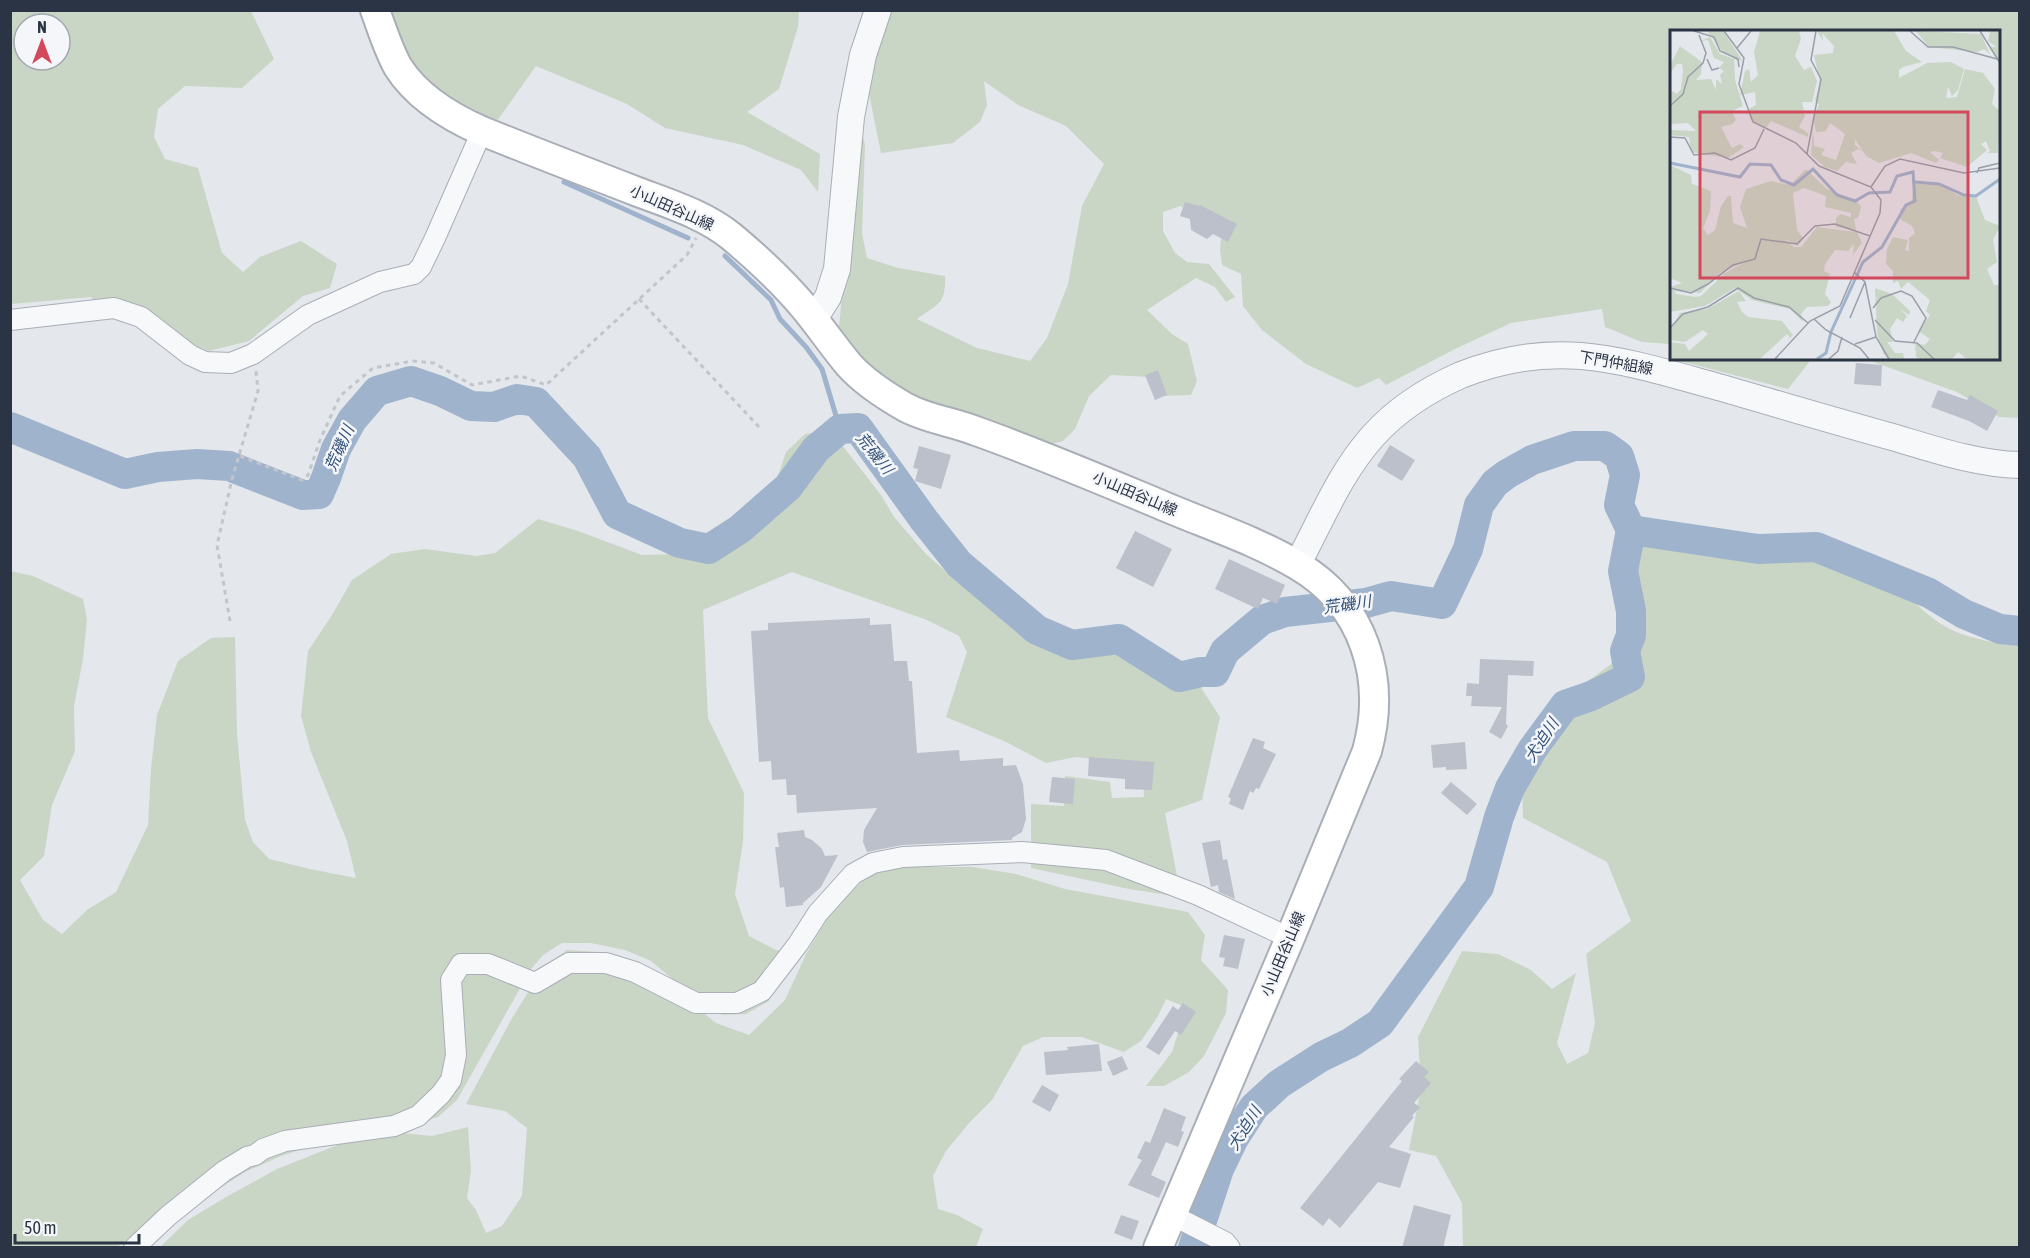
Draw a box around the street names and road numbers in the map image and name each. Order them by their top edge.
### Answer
street label: 小山田谷山線 [628,181,717,234]
street label: 下門仲組線 [1578,348,1655,377]
street label: 小山田谷山線 [1090,468,1180,519]
street label: 小山田谷山線 [1257,909,1308,999]

